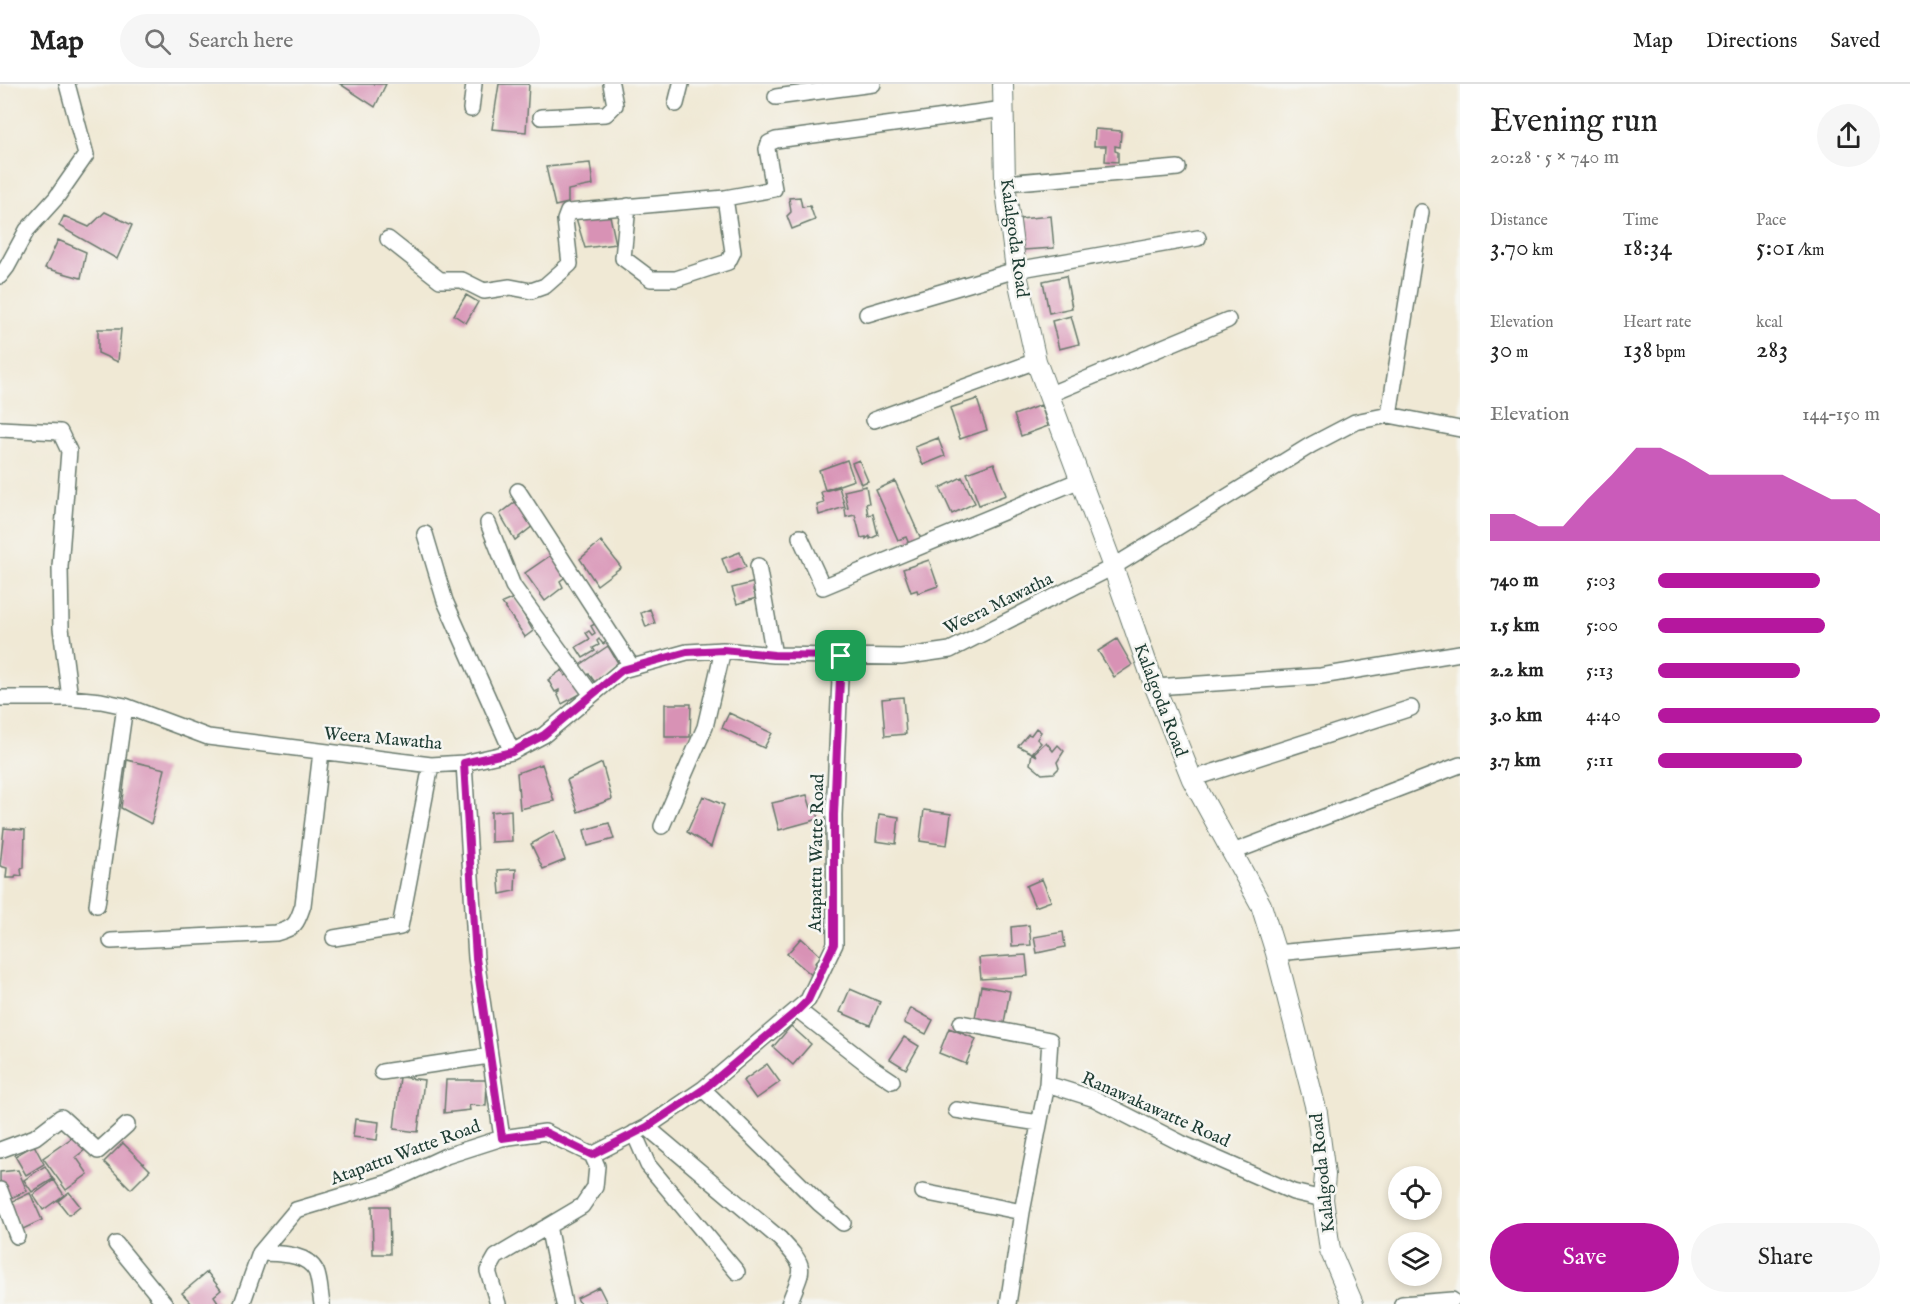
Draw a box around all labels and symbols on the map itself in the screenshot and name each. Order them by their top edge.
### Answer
street label: Kalalgoda Road [994,177,1033,300]
street label: Weera Mawatha [940,568,1057,641]
pin [815,630,866,681]
street label: Kalalgoda Road [1127,640,1192,761]
street label: Weera Mawatha [323,723,443,756]
street label: Atapattu Watte Road [805,773,830,933]
street label: Ranawakawatte Road [1078,1067,1234,1154]
street label: Kalalgoda Road [1306,1112,1341,1234]
street label: Atapattu Watte Road [326,1115,484,1192]

